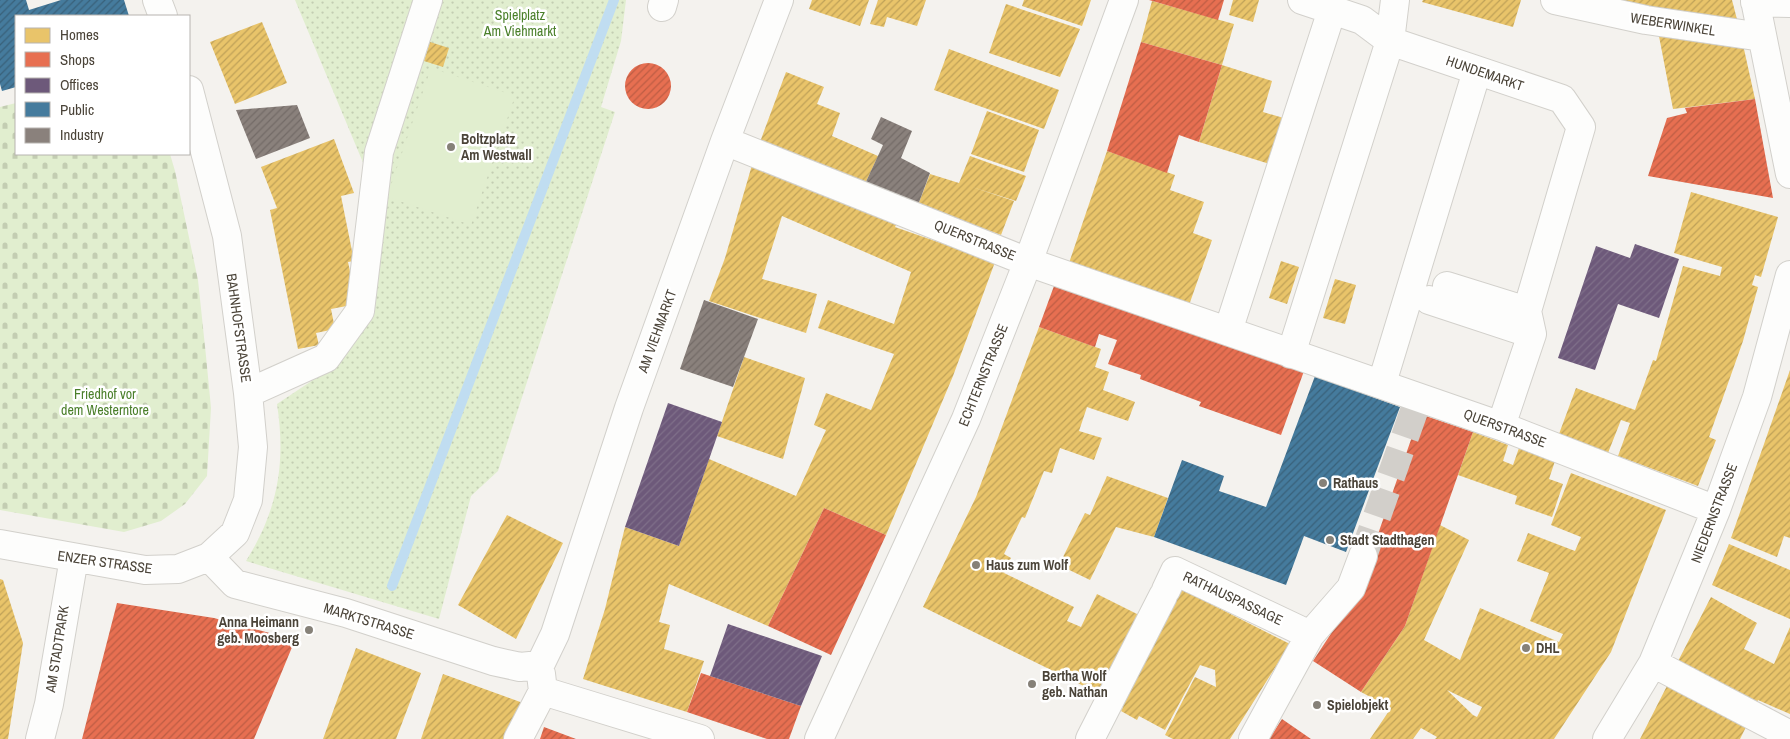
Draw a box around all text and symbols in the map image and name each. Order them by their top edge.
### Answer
park label: Spielplatz Am Viehmarkt [483,6,556,40]
street label: WEBERWINKEL [1629,8,1717,40]
legend [15,15,190,155]
text: Homes [60,24,99,45]
text: Shops [60,49,95,70]
street label: HUNDEMARKT [1444,51,1526,95]
text: Offices [60,74,99,95]
text: Public [60,99,94,120]
text: Industry [60,124,105,145]
place label: Boltzplatz Am Westwall [461,130,532,164]
marker: Boltzplatz Am Westwall [445,141,457,153]
street label: QUERSTRASSE [931,215,1019,265]
street label: BAHNHOFSTRASSE [222,272,256,384]
street label: AM VIEHMARKT [633,287,680,376]
street label: ECHTERNSTRASSE [954,321,1012,429]
park label: Friedhof vor dem Westerntore [61,385,149,419]
street label: QUERSTRASSE [1461,405,1549,451]
street label: NIEDERNSTRASSE [1687,461,1741,565]
place label: Rathaus [1333,474,1378,492]
marker: Rathaus [1317,477,1329,489]
place label: Stadt Stadthagen [1340,531,1434,549]
marker: Stadt Stadthagen [1324,534,1336,546]
street label: ENZER STRASSE [56,546,154,578]
place label: Haus zum Wolf [986,556,1068,574]
marker: Haus zum Wolf [970,559,982,571]
street label: RATHAUSPASSAGE [1180,567,1286,629]
street label: MARKTSTRASSE [322,599,416,643]
street label: AM STADTPARK [41,604,73,695]
place label: Anna Heimann geb. Moosberg [217,613,299,647]
marker: Anna Heimann geb. Moosberg [303,624,315,636]
place label: DHL [1536,639,1560,657]
marker: DHL [1520,642,1532,654]
place label: Bertha Wolf geb. Nathan [1042,667,1108,701]
marker: Bertha Wolf geb. Nathan [1026,678,1038,690]
place label: Spielobjekt [1327,696,1388,714]
marker: Spielobjekt [1311,699,1323,711]

